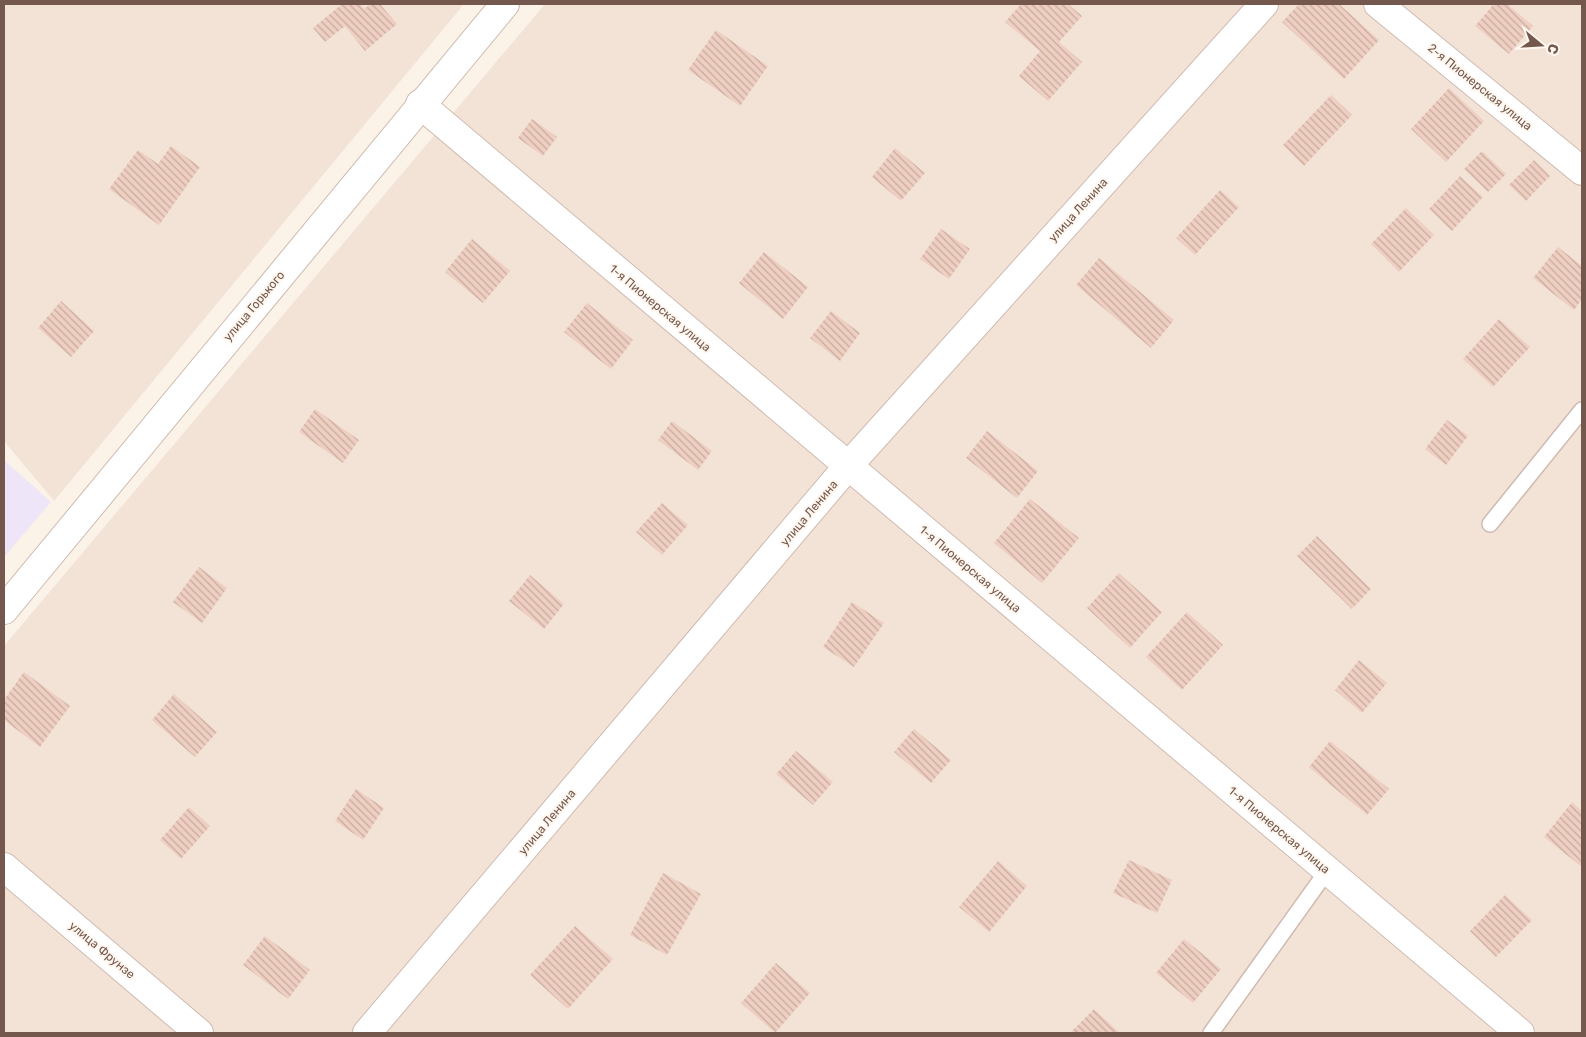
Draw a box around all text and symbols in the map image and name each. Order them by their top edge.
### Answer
north arrow [1516,20,1566,70]
street label: 2-я Пионерская улица [1425,41,1535,133]
text: С [1543,42,1562,56]
street label: улица Ленина [1046,175,1110,245]
street label: 1-я Пионерская улица [606,261,714,355]
street label: улица Горького [221,268,287,344]
street label: улица Ленина [778,477,840,549]
street label: 1-я Пионерская улица [916,522,1024,616]
street label: 1-я Пионерская улица [1225,783,1333,877]
street label: улица Ленина [516,786,578,858]
street label: улица Фрунзе [66,918,138,982]

